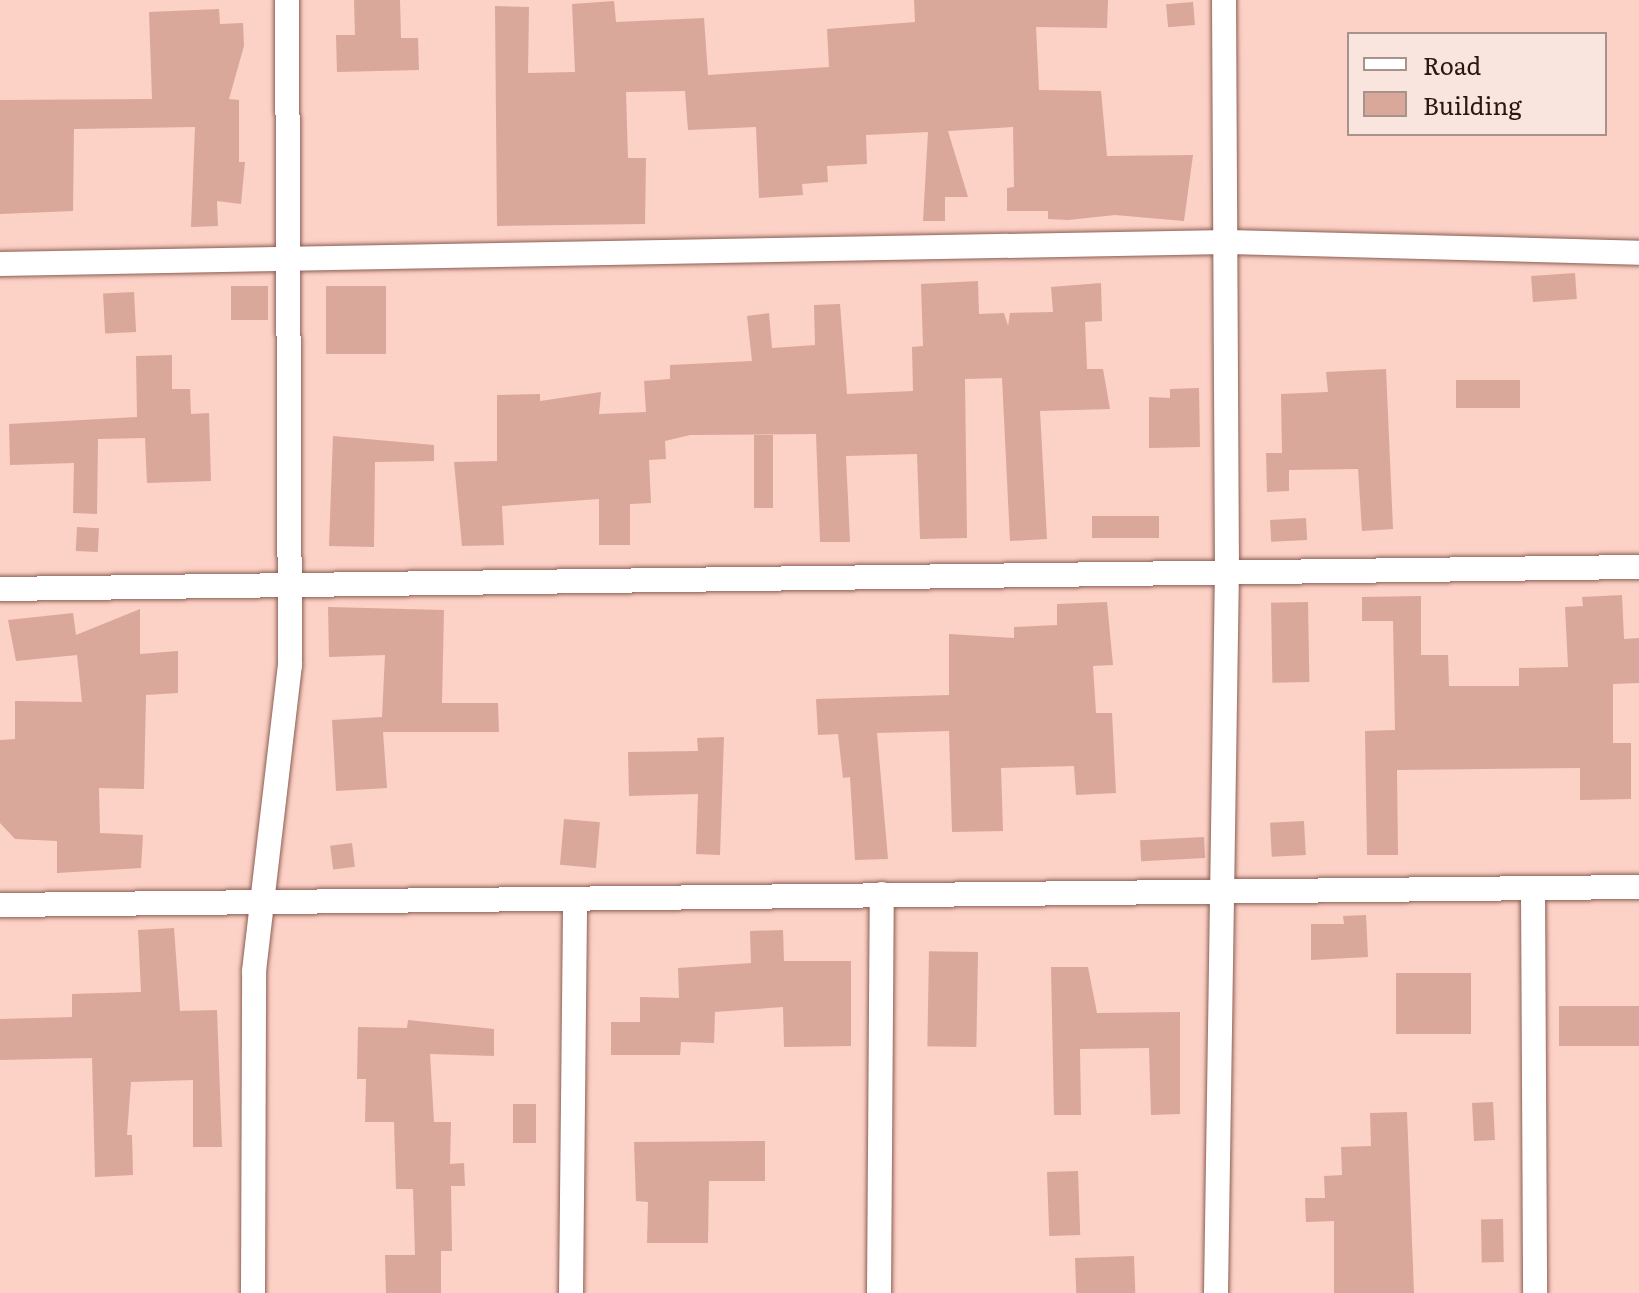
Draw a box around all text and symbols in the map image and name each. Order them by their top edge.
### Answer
legend [1347,32,1607,136]
text: Road [1423,47,1481,82]
text: Building [1423,87,1522,122]

